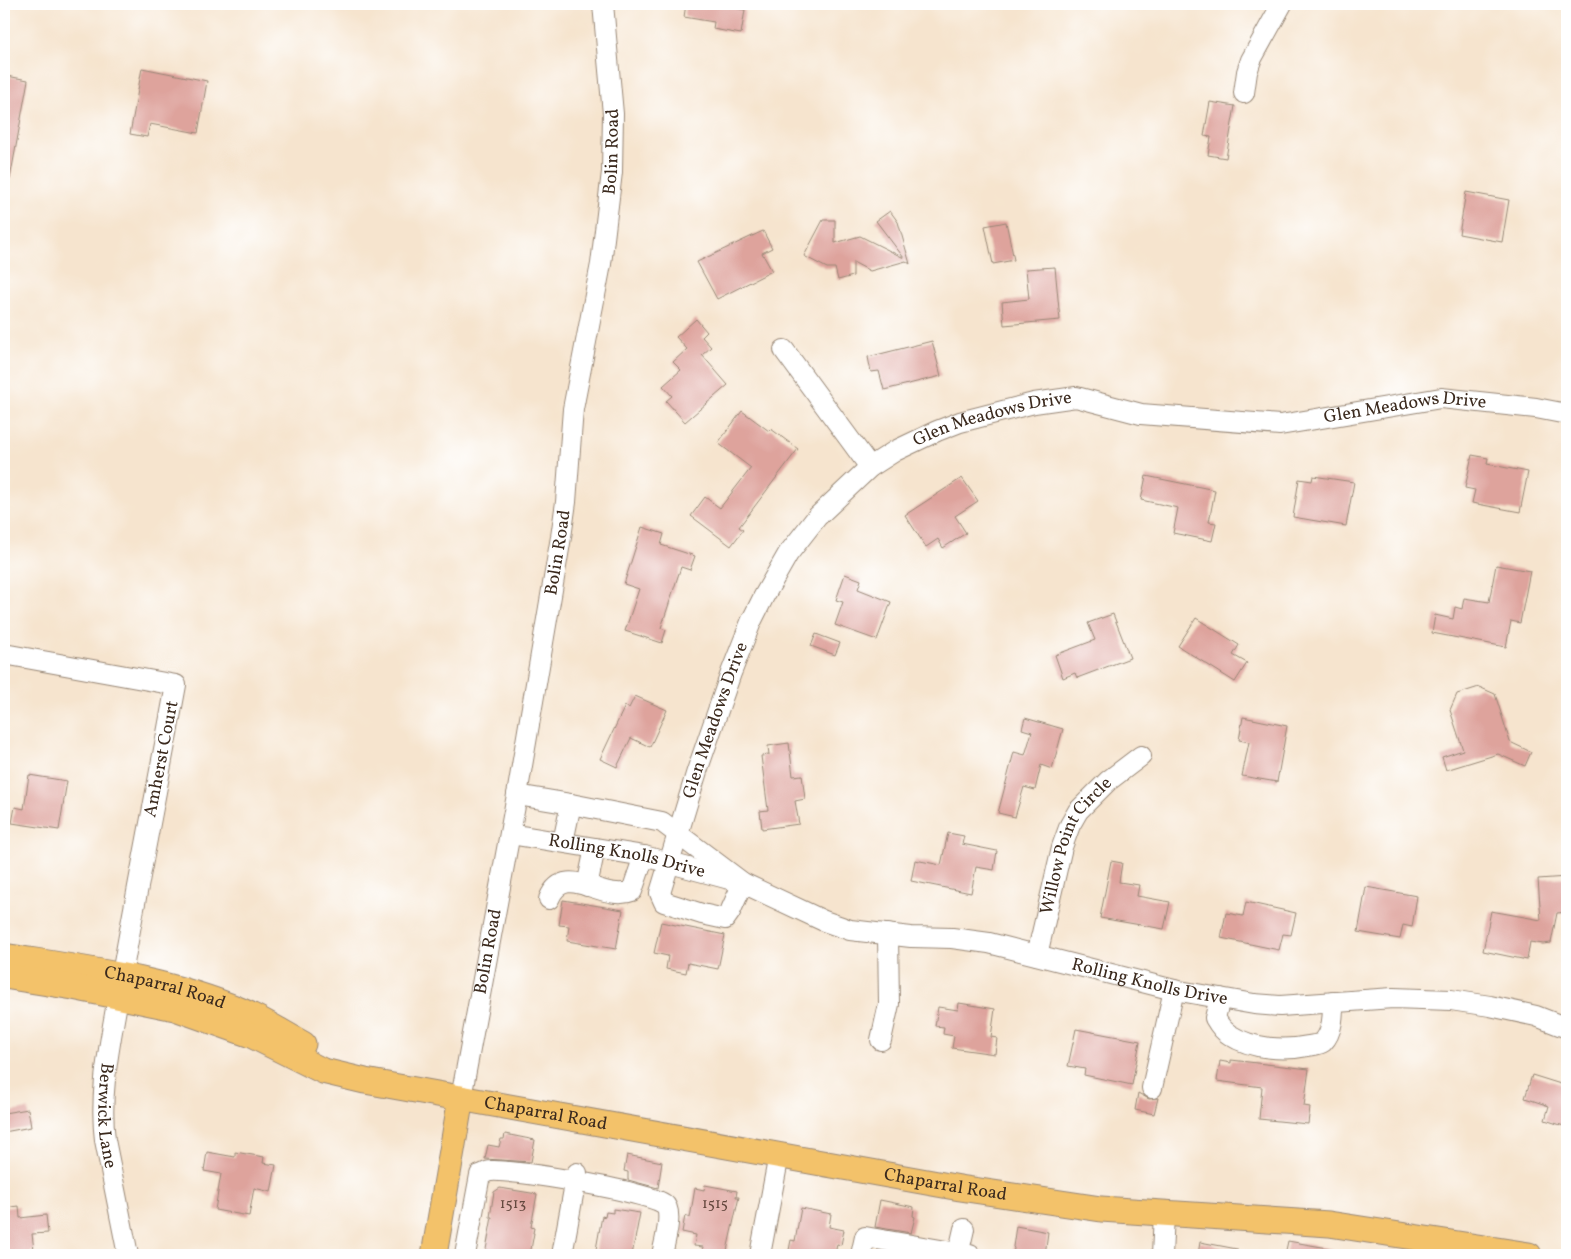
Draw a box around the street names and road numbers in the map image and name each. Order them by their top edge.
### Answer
street label: Bolin Road [597,107,626,196]
street label: Glen Meadows Drive [909,385,1073,453]
street label: Glen Meadows Drive [1322,385,1488,430]
street label: Bolin Road [539,508,577,597]
street label: Glen Meadows Drive [677,638,754,802]
street label: Amherst Court [138,699,186,819]
street label: Willow Point Circle [1034,771,1118,917]
street label: Rolling Knolls Drive [547,828,708,884]
street label: Bolin Road [468,907,508,996]
street label: Rolling Knolls Drive [1069,952,1230,1012]
street label: Chaparral Road [102,960,229,1016]
street label: Berwick Lane [91,1061,123,1171]
street label: Chaparral Road [482,1090,609,1137]
street label: Chaparral Road [882,1162,1009,1207]

